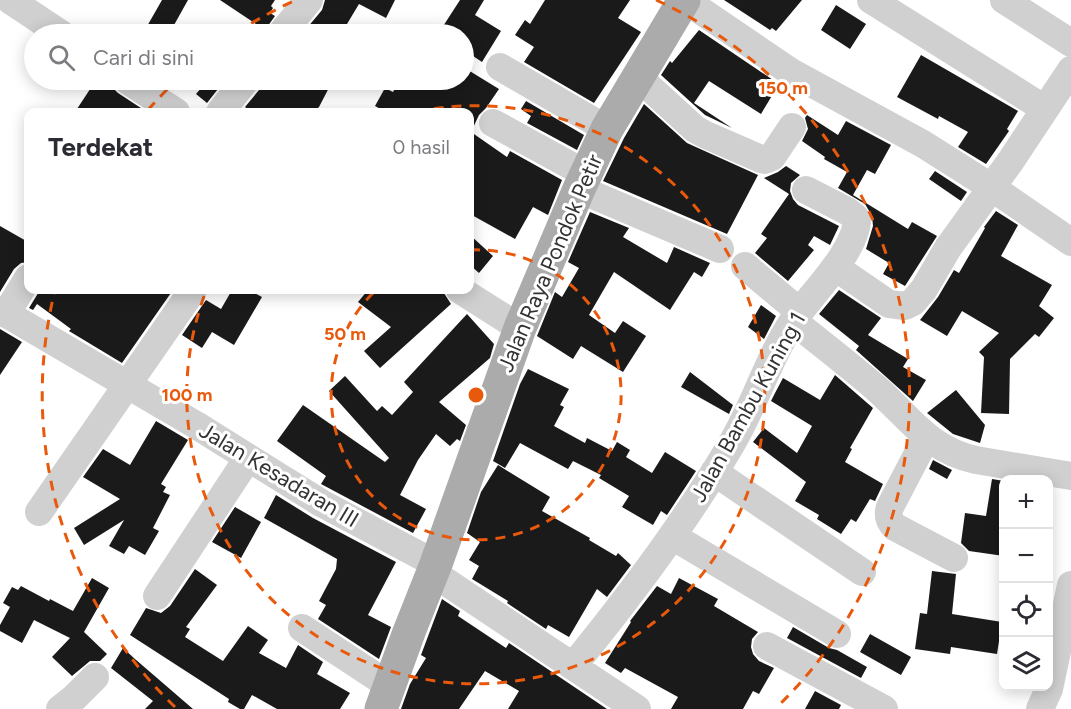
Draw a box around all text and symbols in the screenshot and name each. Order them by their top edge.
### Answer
search box [24,24,474,90]
icon: search [45,41,78,74]
text: Cari di sini [93,44,194,71]
text: 150 m [758,77,808,99]
text: Terdekat [48,131,153,163]
text: 0 hasil [393,135,450,159]
street label: Jalan Raya Pondok Petir [492,150,608,376]
street label: Jalan Bambu Kuning 1 [685,307,811,507]
text: 50 m [324,323,366,345]
text: 100 m [162,384,212,406]
centre of rings [466,385,486,405]
street label: Jalan Kesadaran III [194,417,364,533]
map controls [999,475,1053,691]
button: + [999,475,1053,529]
button: − [999,529,1053,583]
button: locate [999,583,1053,637]
button: layers [999,637,1053,691]

